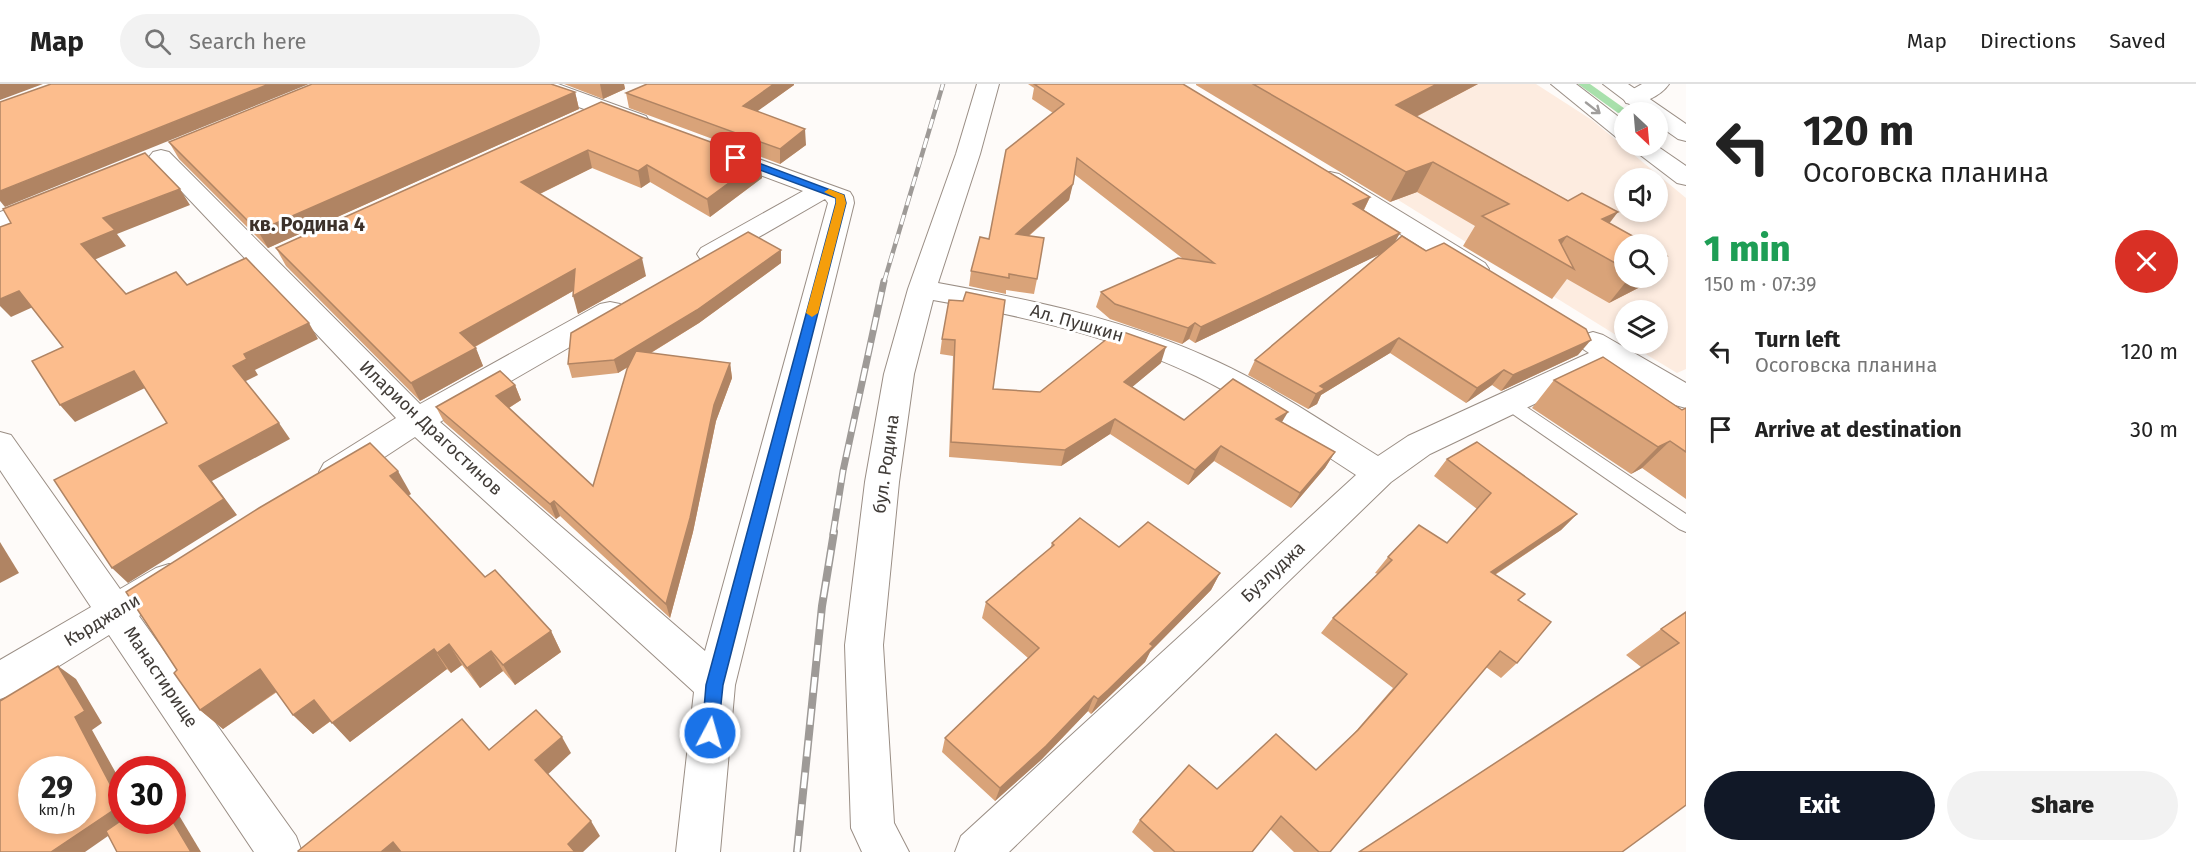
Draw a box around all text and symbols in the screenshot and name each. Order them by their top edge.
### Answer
search box [120,14,540,68]
text: Map [30,25,84,58]
icon: search [141,25,174,58]
text: Search here [189,28,307,55]
text: Map [1907,28,1947,54]
text: Directions [1980,28,2076,54]
text: Saved [2109,28,2166,54]
one-way arrow [1585,102,1601,114]
north arrow [1614,102,1668,156]
map controls [1614,102,1668,354]
text: 120 m [1803,106,1914,156]
icon: left [1704,108,1782,186]
pin [710,132,761,183]
icon: arrive [719,141,752,174]
text: Осоговска планина [1803,157,2049,189]
button: sound [1614,168,1668,222]
district label: кв. Родина 4 [249,212,365,236]
text: 1 min [1704,227,1790,271]
button: close [2115,230,2178,293]
button: search [1614,234,1668,288]
text: 150 m · 07:39 [1704,272,1817,296]
street label: Ал. Пушкин [1028,299,1126,347]
button: layers [1614,300,1668,354]
text: Turn left [1755,326,1840,353]
icon: left [1704,335,1737,368]
text: 120 m [2121,338,2178,365]
text: Осоговска планина [1755,353,1937,377]
street label: Иларион Драгостинов [355,356,507,500]
street label: бул. Родина [868,413,904,515]
icon: arrive [1704,413,1737,446]
text: Arrive at destination [1755,416,1962,443]
text: 30 m [2130,416,2178,443]
street label: Бузлуджа [1236,537,1310,607]
street label: Кърджали [60,589,144,651]
street label: Манастирище [119,622,203,732]
position arrow [678,701,742,765]
speed limit sign: 30 [108,756,186,834]
text: 29 [41,770,73,806]
button: Exit [1704,771,1935,840]
button: Share [1947,771,2178,840]
text: km/h [38,801,76,819]

